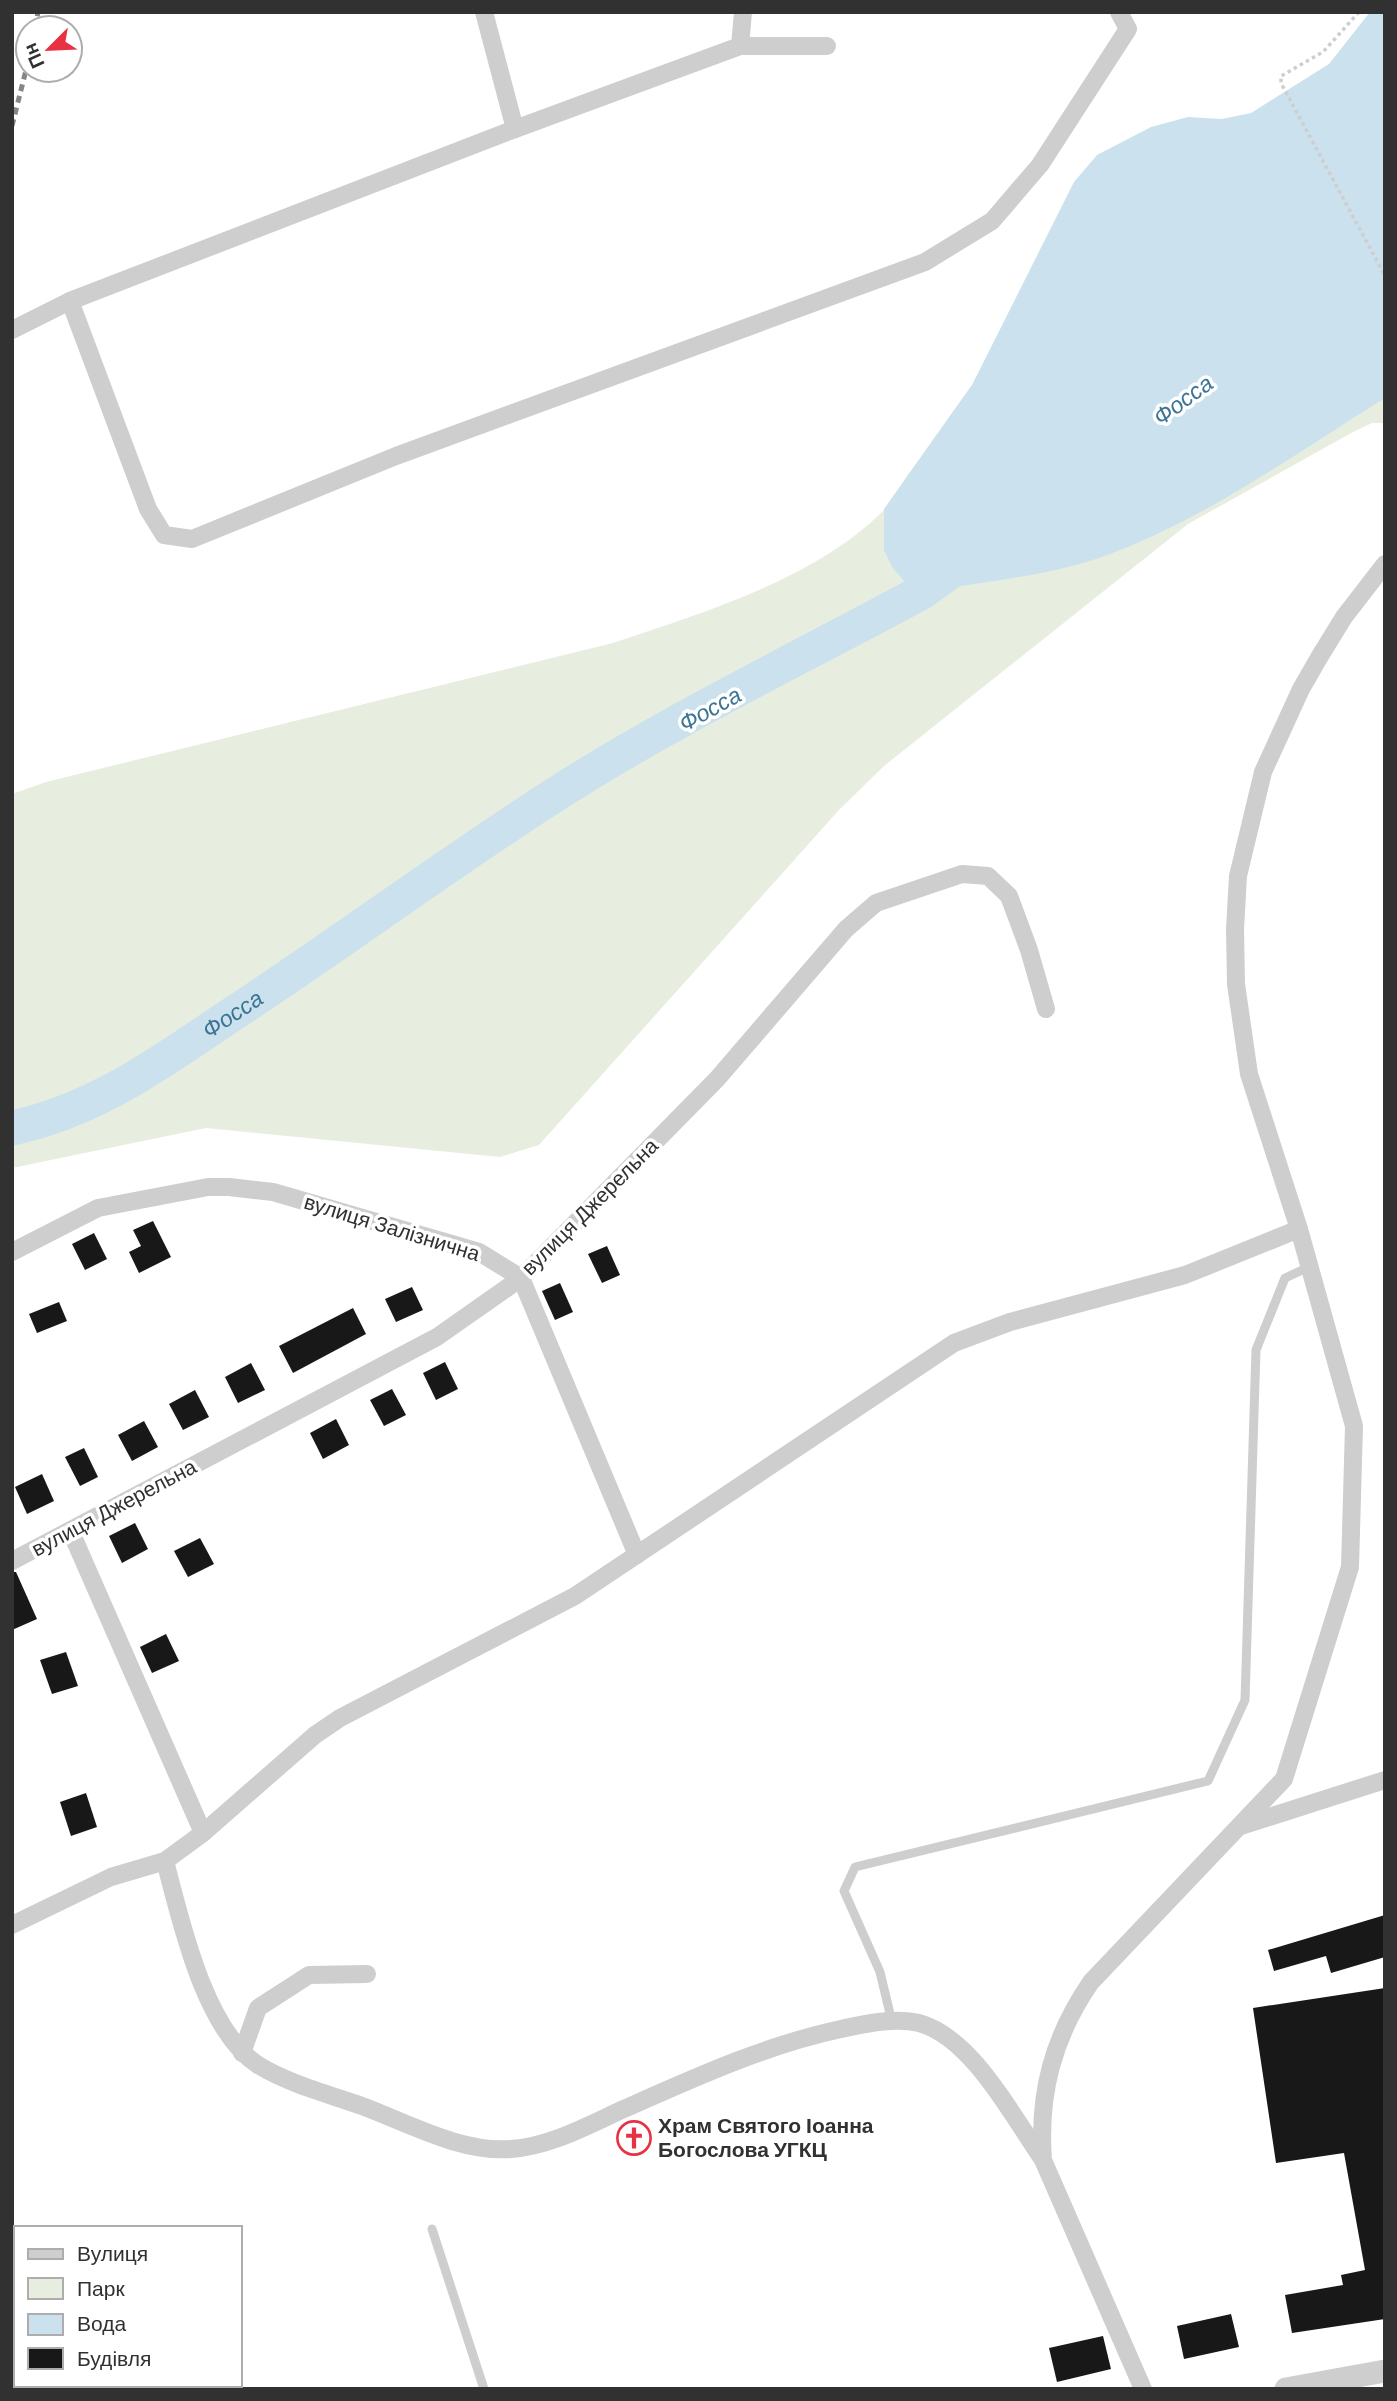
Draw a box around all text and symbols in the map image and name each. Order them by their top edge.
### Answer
north arrow [14,14,84,84]
text: Пн [17,39,50,72]
water label: Фосса [1147,368,1219,432]
water label: Фосса [673,680,747,738]
water label: Фосса [196,983,269,1045]
street label: вулиця Джерельна [515,1132,665,1282]
street label: вулиця Залізнична [301,1188,483,1268]
street label: вулиця Джерельна [27,1453,202,1563]
place label: Храм Святого Іоанна Богослова УГКЦ [658,2112,874,2164]
church icon: Храм Святого Іоанна Богослова УГКЦ [615,2119,653,2157]
legend [14,2226,242,2387]
text: Вулиця [77,2240,148,2268]
text: Парк [77,2275,125,2303]
text: Вода [77,2310,126,2338]
text: Будівля [77,2345,151,2373]

